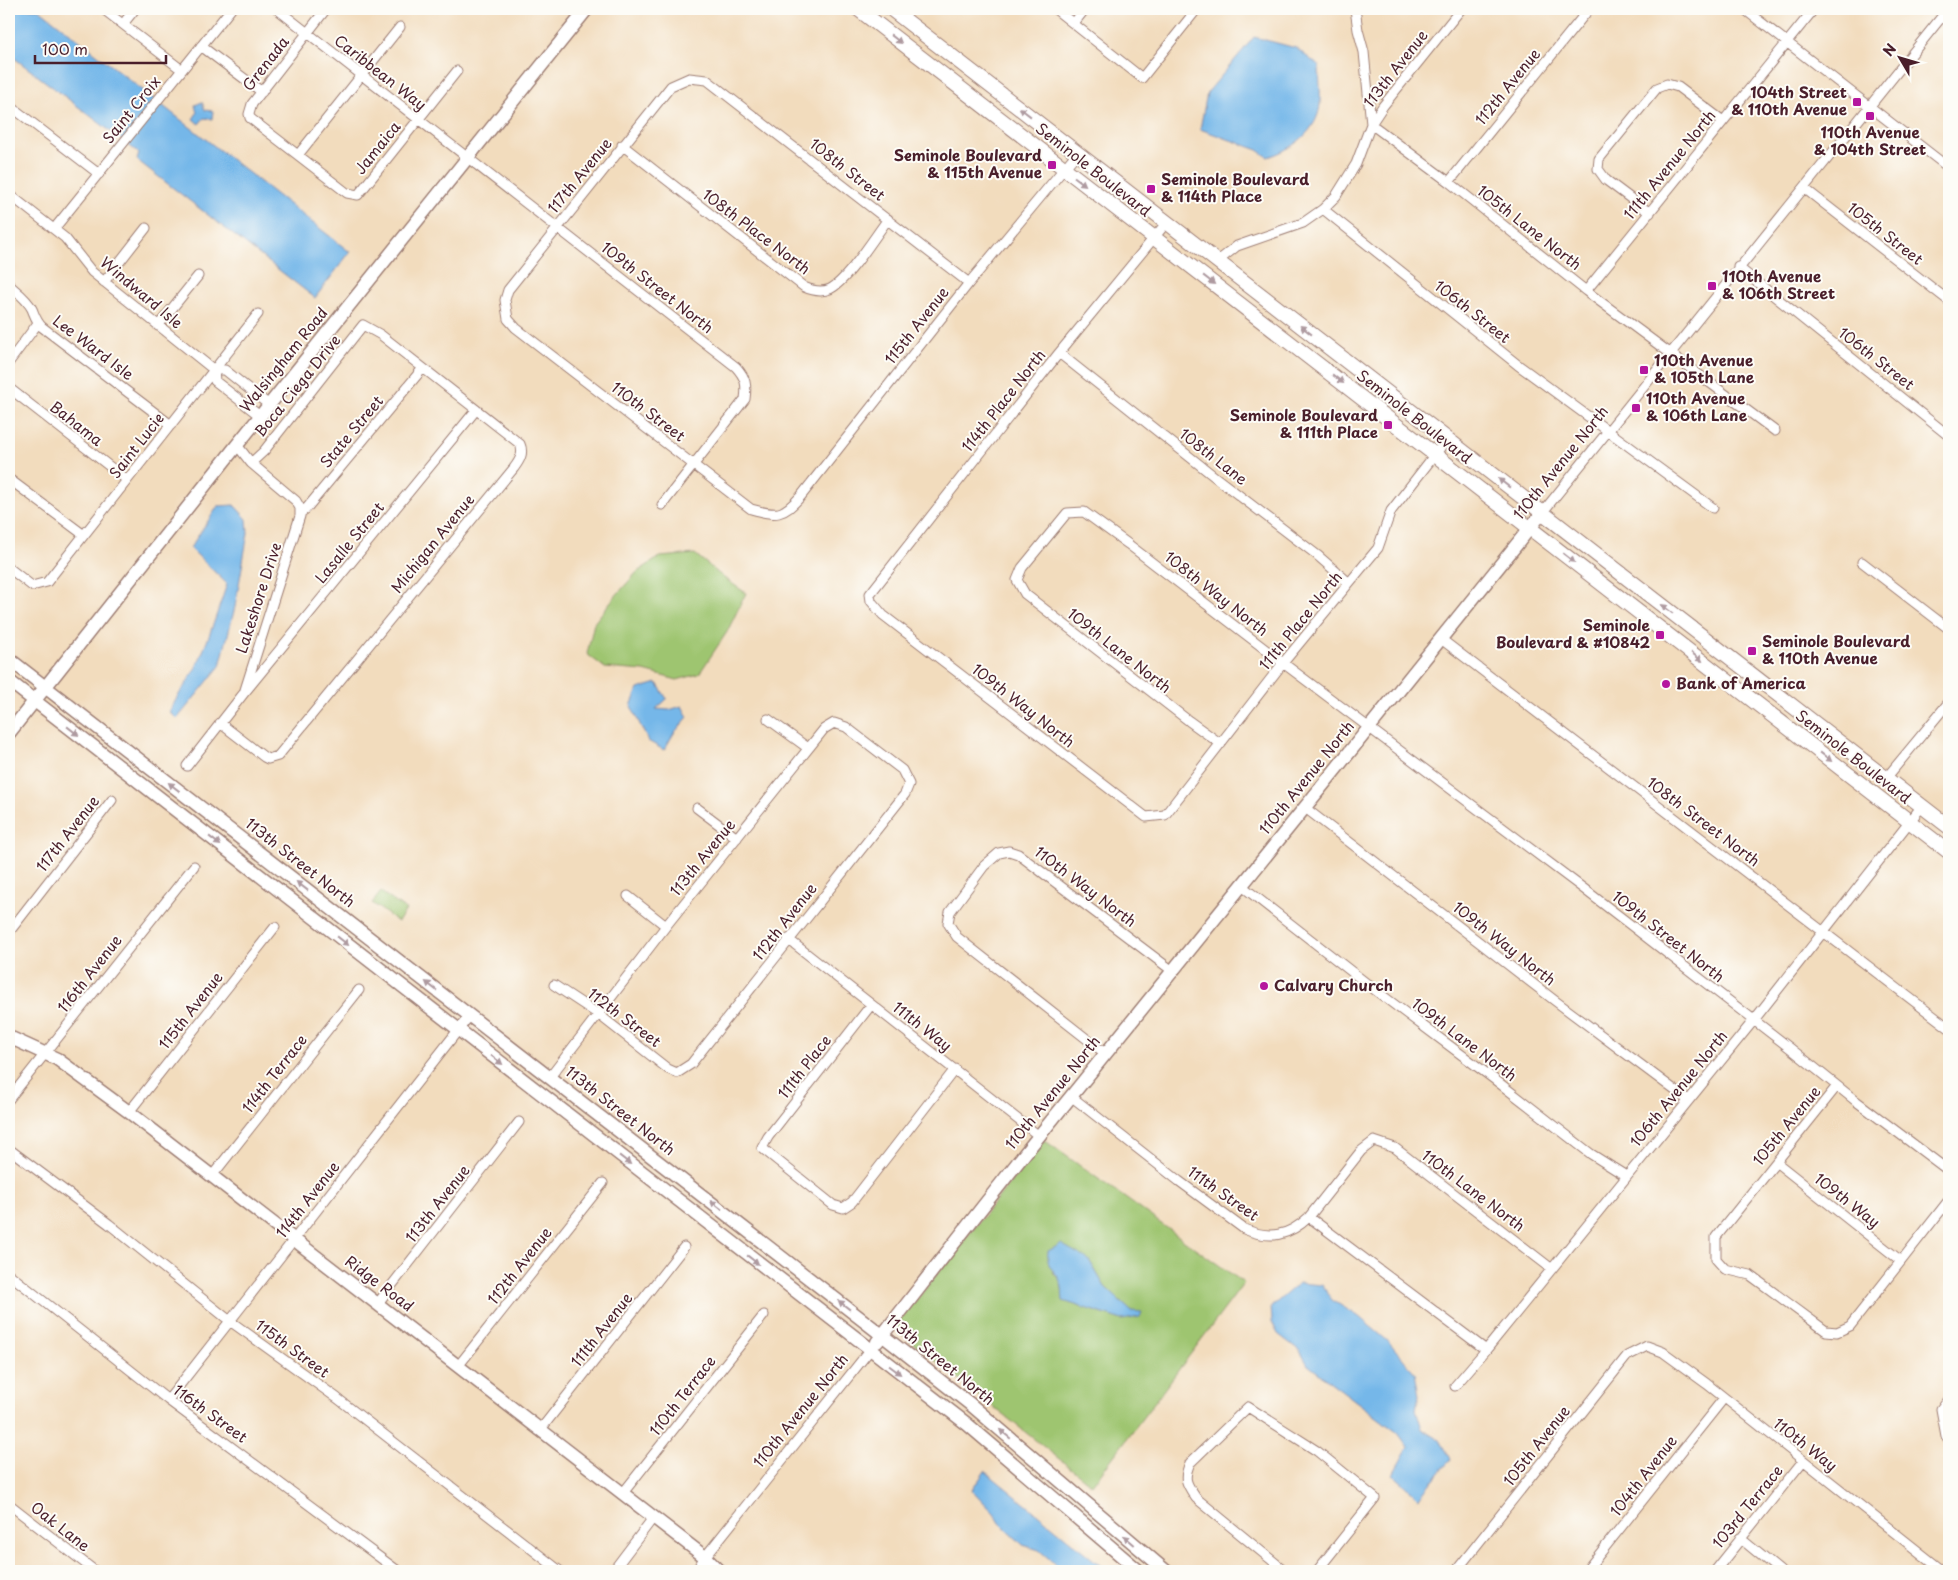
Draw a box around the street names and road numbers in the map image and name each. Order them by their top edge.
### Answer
street label: 113th Avenue [1357,24,1433,112]
street label: Caribbean Way [330,28,432,115]
street label: Grenada [236,30,294,95]
street label: 112th Avenue [1469,43,1545,129]
street label: Saint Croix [96,70,165,148]
street label: 111th Avenue North [1617,104,1720,224]
street label: Jamaica [348,115,406,179]
street label: Seminole Boulevard [1031,116,1157,221]
street label: 117th Avenue [541,132,616,218]
street label: 108th Street [805,132,891,206]
street label: 105th Lane North [1473,179,1587,275]
street label: 108th Place North [698,182,816,279]
street label: 105th Street [1843,196,1929,270]
street label: 109th Street North [597,236,719,338]
street label: Windward Isle [96,250,188,333]
street label: 106th Street [1430,274,1516,348]
street label: 115th Avenue [878,281,954,369]
street label: Walsingham Road [233,302,332,417]
street label: Lee Ward Isle [49,309,139,385]
street label: 106th Street [1834,321,1920,395]
street label: Boca Ciega Drive [248,329,345,441]
street label: 114th Place North [955,344,1050,456]
street label: Seminole Boulevard [1352,363,1478,468]
street label: 110th Street [607,375,691,446]
street label: State Street [314,390,388,472]
street label: Bahama [46,395,109,451]
street label: 110th Avenue North [1507,400,1613,524]
street label: Saint Lucie [103,407,169,483]
street label: 108th Lane [1175,422,1253,490]
street label: Michigan Avenue [385,489,479,598]
street label: Lasalle Street [309,496,389,588]
street label: Lakeshore Drive [229,539,286,656]
street label: 108th Way North [1160,545,1274,641]
street label: 111th Place North [1253,566,1347,674]
street label: 109th Lane North [1063,602,1177,698]
street label: 109th Way North [968,657,1080,752]
street label: Seminole Boulevard [1791,703,1917,808]
street label: 110th Avenue North [1253,715,1359,839]
street label: 108th Street North [1642,770,1765,871]
street label: 117th Avenue [30,790,104,876]
street label: 113th Street North [241,812,361,912]
street label: 113th Avenue [664,814,740,900]
street label: 110th Way North [1030,840,1142,932]
street label: 112th Avenue [746,877,821,965]
street label: 109th Street North [1608,885,1730,987]
street label: 109th Way North [1449,895,1561,990]
street label: 116th Avenue [51,929,127,1017]
street label: 115th Avenue [152,966,228,1054]
street label: 112th Street [583,982,666,1052]
street label: 109th Lane North [1408,992,1522,1086]
street label: 111th Way [888,995,957,1056]
street label: 106th Avenue North [1624,1025,1732,1151]
street label: 114th Terrace [236,1029,312,1117]
street label: 111th Place [772,1029,836,1103]
street label: 110th Avenue North [999,1030,1105,1154]
street label: 113th Street North [561,1060,681,1160]
street label: 105th Avenue [1746,1080,1825,1170]
street label: 110th Lane North [1417,1143,1530,1236]
street label: 114th Avenue [269,1156,344,1242]
street label: 113th Avenue [399,1159,475,1247]
street label: 111th Street [1184,1160,1264,1226]
street label: 109th Way [1810,1167,1886,1233]
street label: 112th Avenue [481,1221,556,1309]
street label: Ridge Road [341,1249,419,1316]
street label: 111th Avenue [564,1287,637,1371]
street label: 113th Street North [882,1308,1000,1410]
street label: 115th Street [251,1313,335,1383]
street label: 110th Avenue North [747,1348,853,1472]
street label: 110th Terrace [643,1350,721,1440]
street label: 116th Street [169,1378,253,1448]
street label: 105th Avenue [1497,1400,1575,1490]
street label: 110th Way [1769,1412,1843,1476]
street label: 104th Avenue [1604,1430,1682,1520]
street label: 103rd Terrace [1706,1460,1788,1553]
street label: Oak Lane [26,1495,95,1556]

